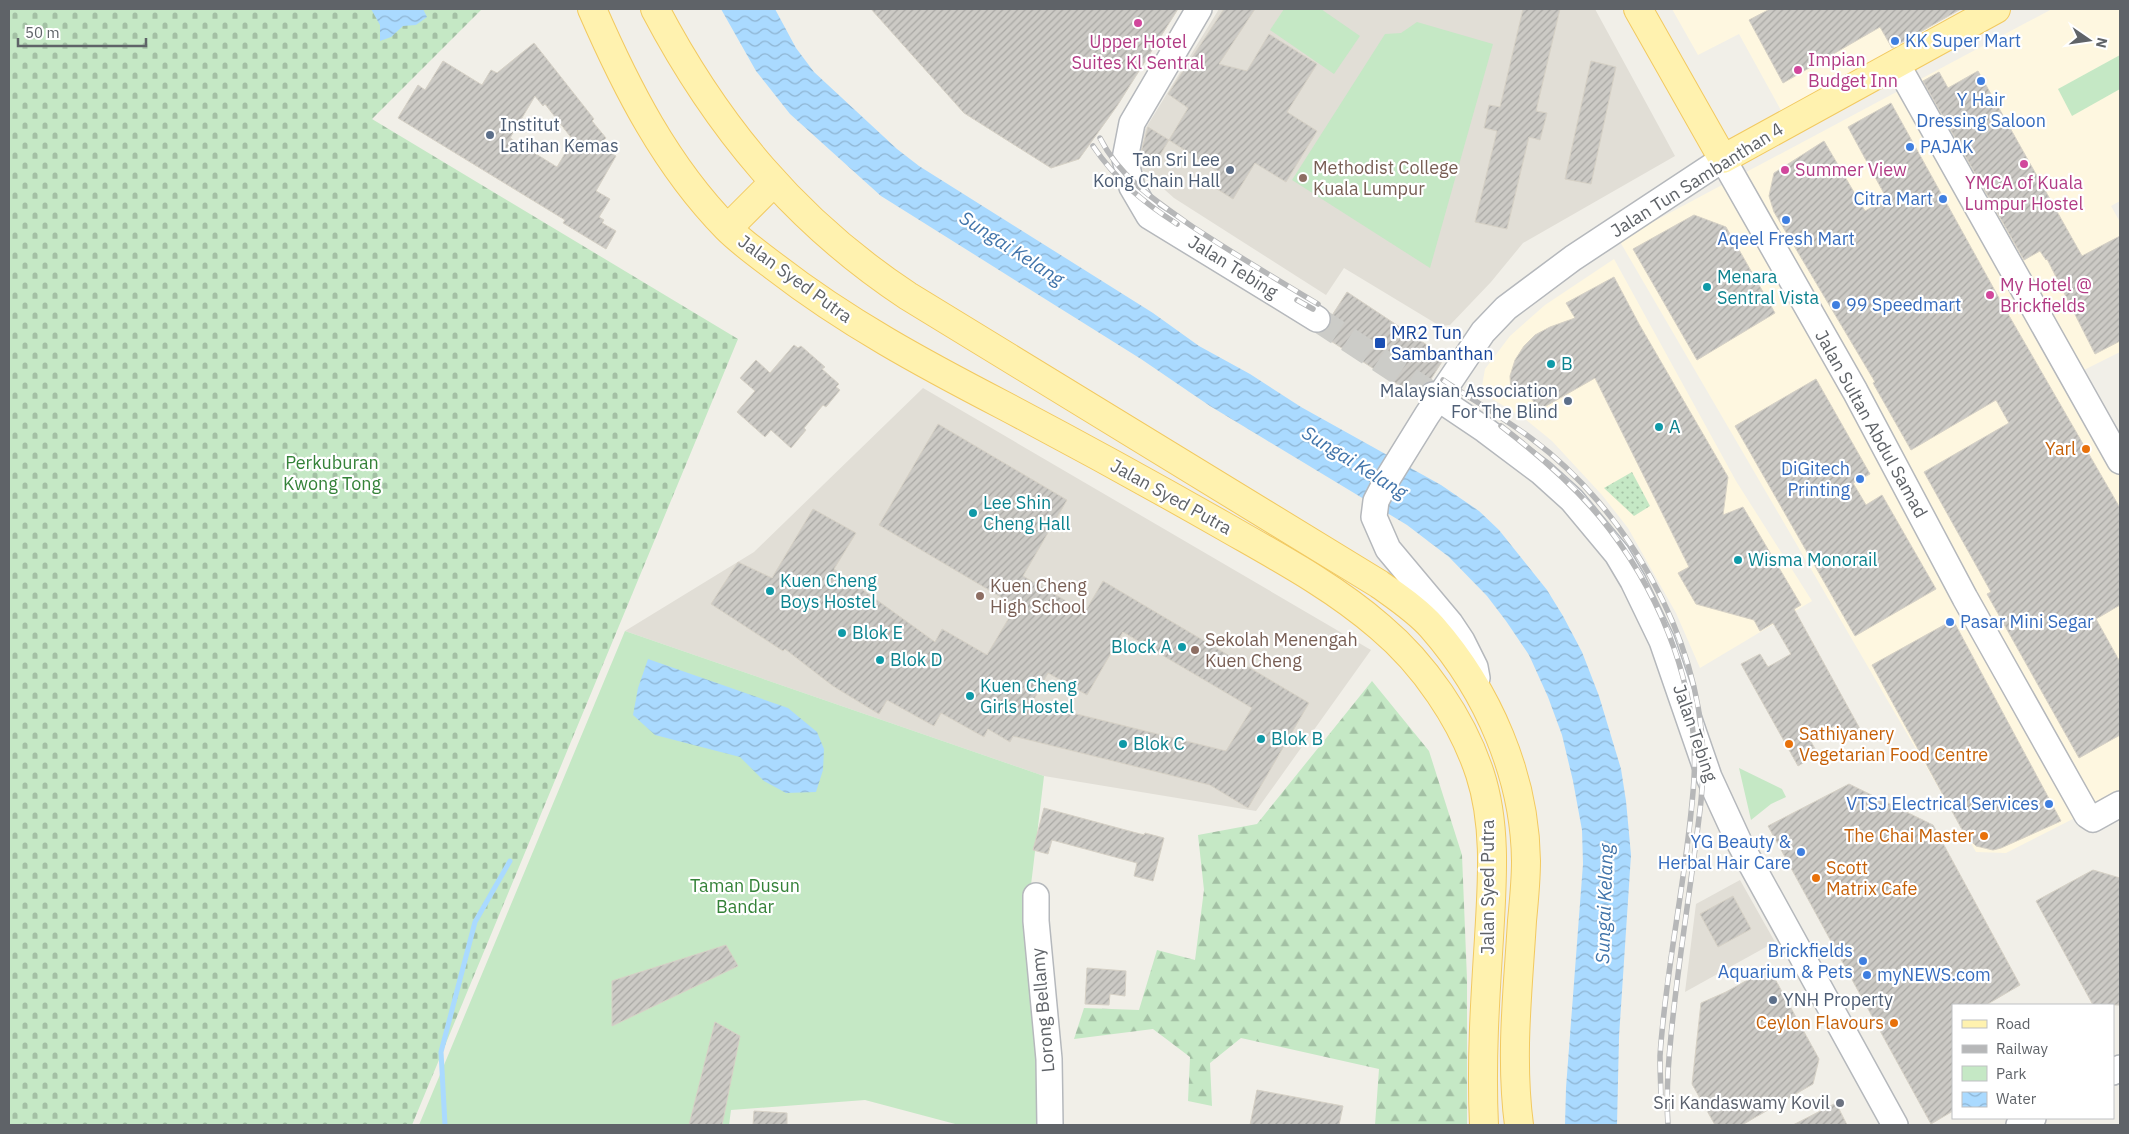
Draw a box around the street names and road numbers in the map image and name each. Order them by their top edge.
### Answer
street label: Jalan Tun Sambanthan 4 [1606,117,1788,242]
street label: Jalan Syed Putra [734,230,857,328]
street label: Jalan Tebing [1184,230,1283,303]
street label: Jalan Sultan Abdul Samad [1810,326,1933,522]
street label: Jalan Syed Putra [1107,454,1236,540]
street label: Jalan Tebing [1668,681,1723,785]
street label: Jalan Syed Putra [1476,819,1499,955]
street label: Lorong Bellamy [1026,947,1059,1073]

